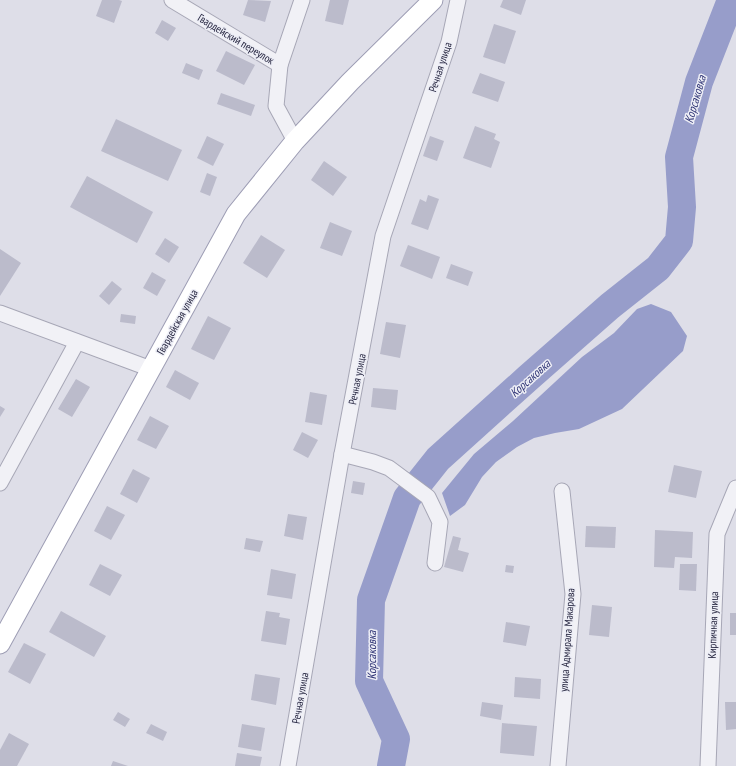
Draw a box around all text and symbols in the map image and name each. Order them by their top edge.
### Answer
street label: Гвардейский переулок [195,11,277,68]
street label: Речная улица [425,40,455,94]
water label: Корсаковка [681,72,709,125]
street label: Гвардейская улица [153,287,201,357]
street label: Речная улица [345,352,369,406]
water label: Корсаковка [507,355,554,400]
street label: улица Адмирала Макарова [556,588,578,692]
street label: Кирпичная улица [705,591,721,659]
water label: Корсаковка [364,629,379,679]
street label: Речная улица [289,671,311,725]

